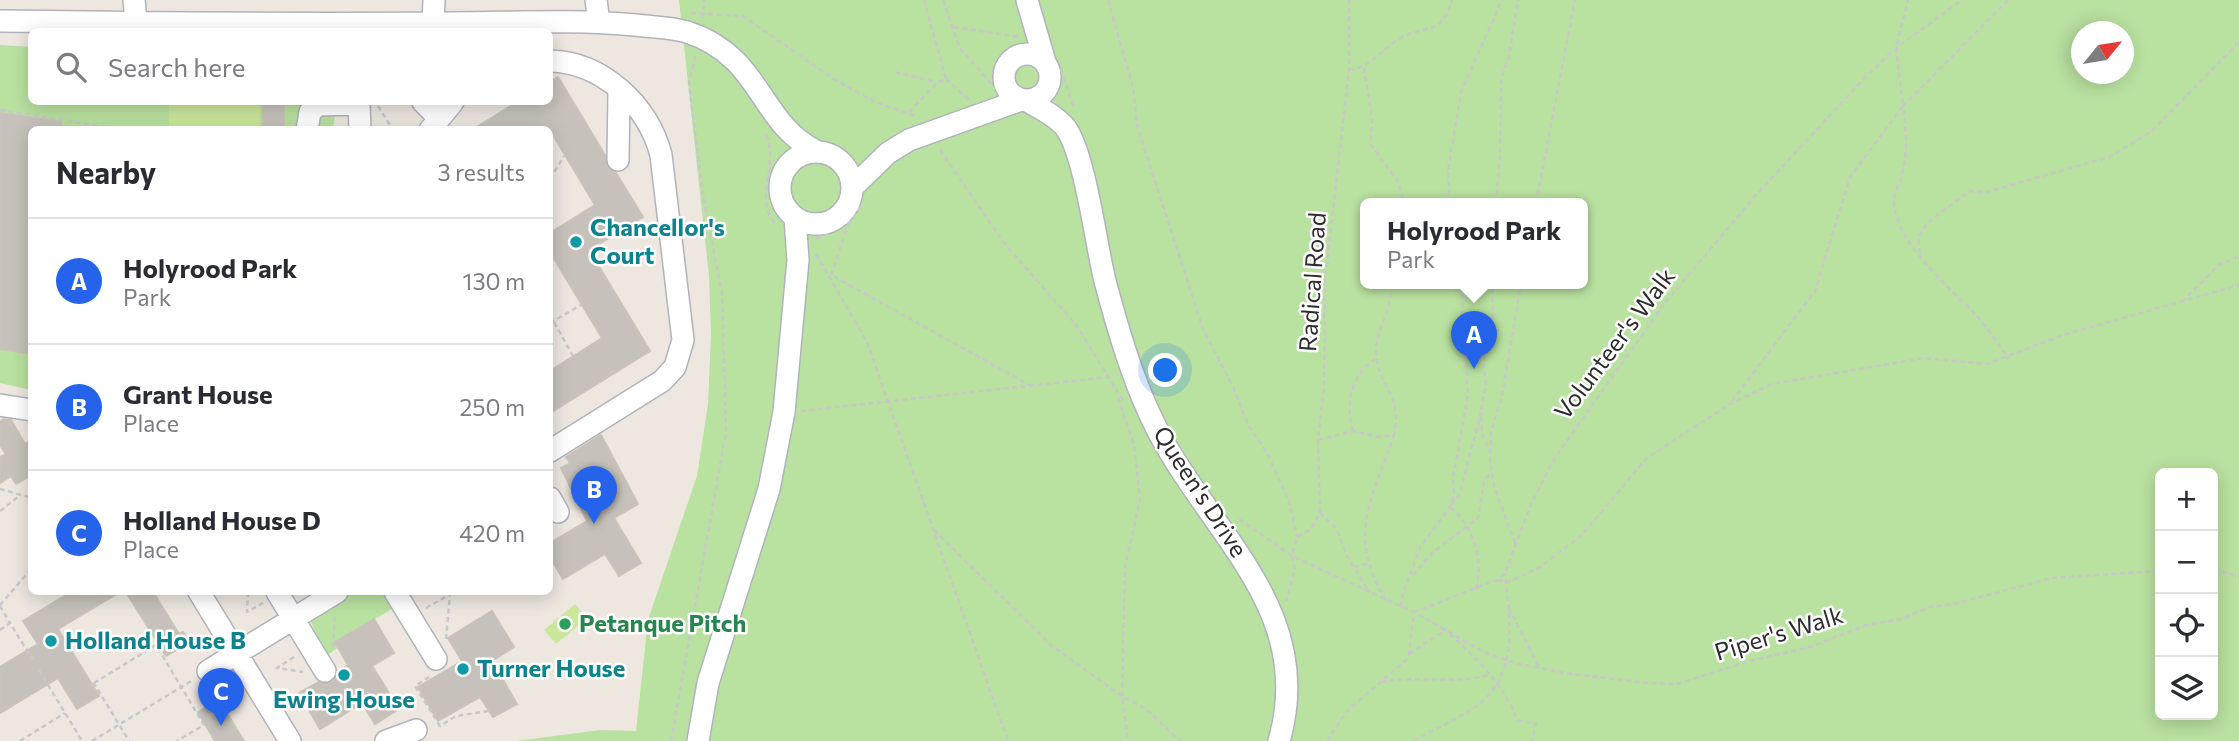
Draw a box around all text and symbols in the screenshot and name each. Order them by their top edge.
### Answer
north arrow [2071,21,2134,84]
search box [28,28,553,105]
icon: search [52,48,90,86]
text: Search here [108,51,246,82]
text: Nearby [56,153,156,190]
text: 3 results [438,158,525,186]
popup [1360,198,1588,289]
street label: Radical Road [1292,211,1331,353]
place label: Chancellor's Court [590,212,725,269]
text: Holyrood Park [1387,214,1561,245]
marker: Chancellor's Court [568,234,584,250]
text: Park [1387,245,1435,273]
text: Holyrood Park [123,252,297,283]
street label: Volunteer's Walk [1547,262,1680,425]
text: A [71,267,87,295]
text: 130 m [463,267,525,295]
text: Park [123,283,171,311]
pin: A [1451,311,1497,369]
your location [1148,353,1182,387]
text: Grant House [123,378,273,409]
text: B [71,393,87,421]
text: 250 m [460,393,525,421]
text: Place [123,409,179,437]
street label: Queen's Drive [1148,420,1254,562]
pin: B [571,466,617,524]
map controls [2155,468,2218,720]
button: + [2155,468,2218,531]
text: Holland House D [123,504,321,535]
text: C [71,519,87,547]
text: 420 m [459,519,525,547]
button: − [2155,531,2218,594]
text: Place [123,535,179,563]
button: locate [2155,594,2218,657]
street label: Piper's Walk [1711,599,1846,666]
place label: Petanque Pitch [579,608,746,637]
marker: Petanque Pitch [557,616,573,632]
place label: Holland House B [65,625,246,654]
marker: Holland House B [43,633,59,649]
place label: Turner House [477,653,625,682]
button: layers [2155,657,2218,720]
marker: Turner House [455,661,471,677]
marker: Ewing House [336,667,352,683]
pin: C [198,668,244,726]
place label: Ewing House [273,684,415,713]

